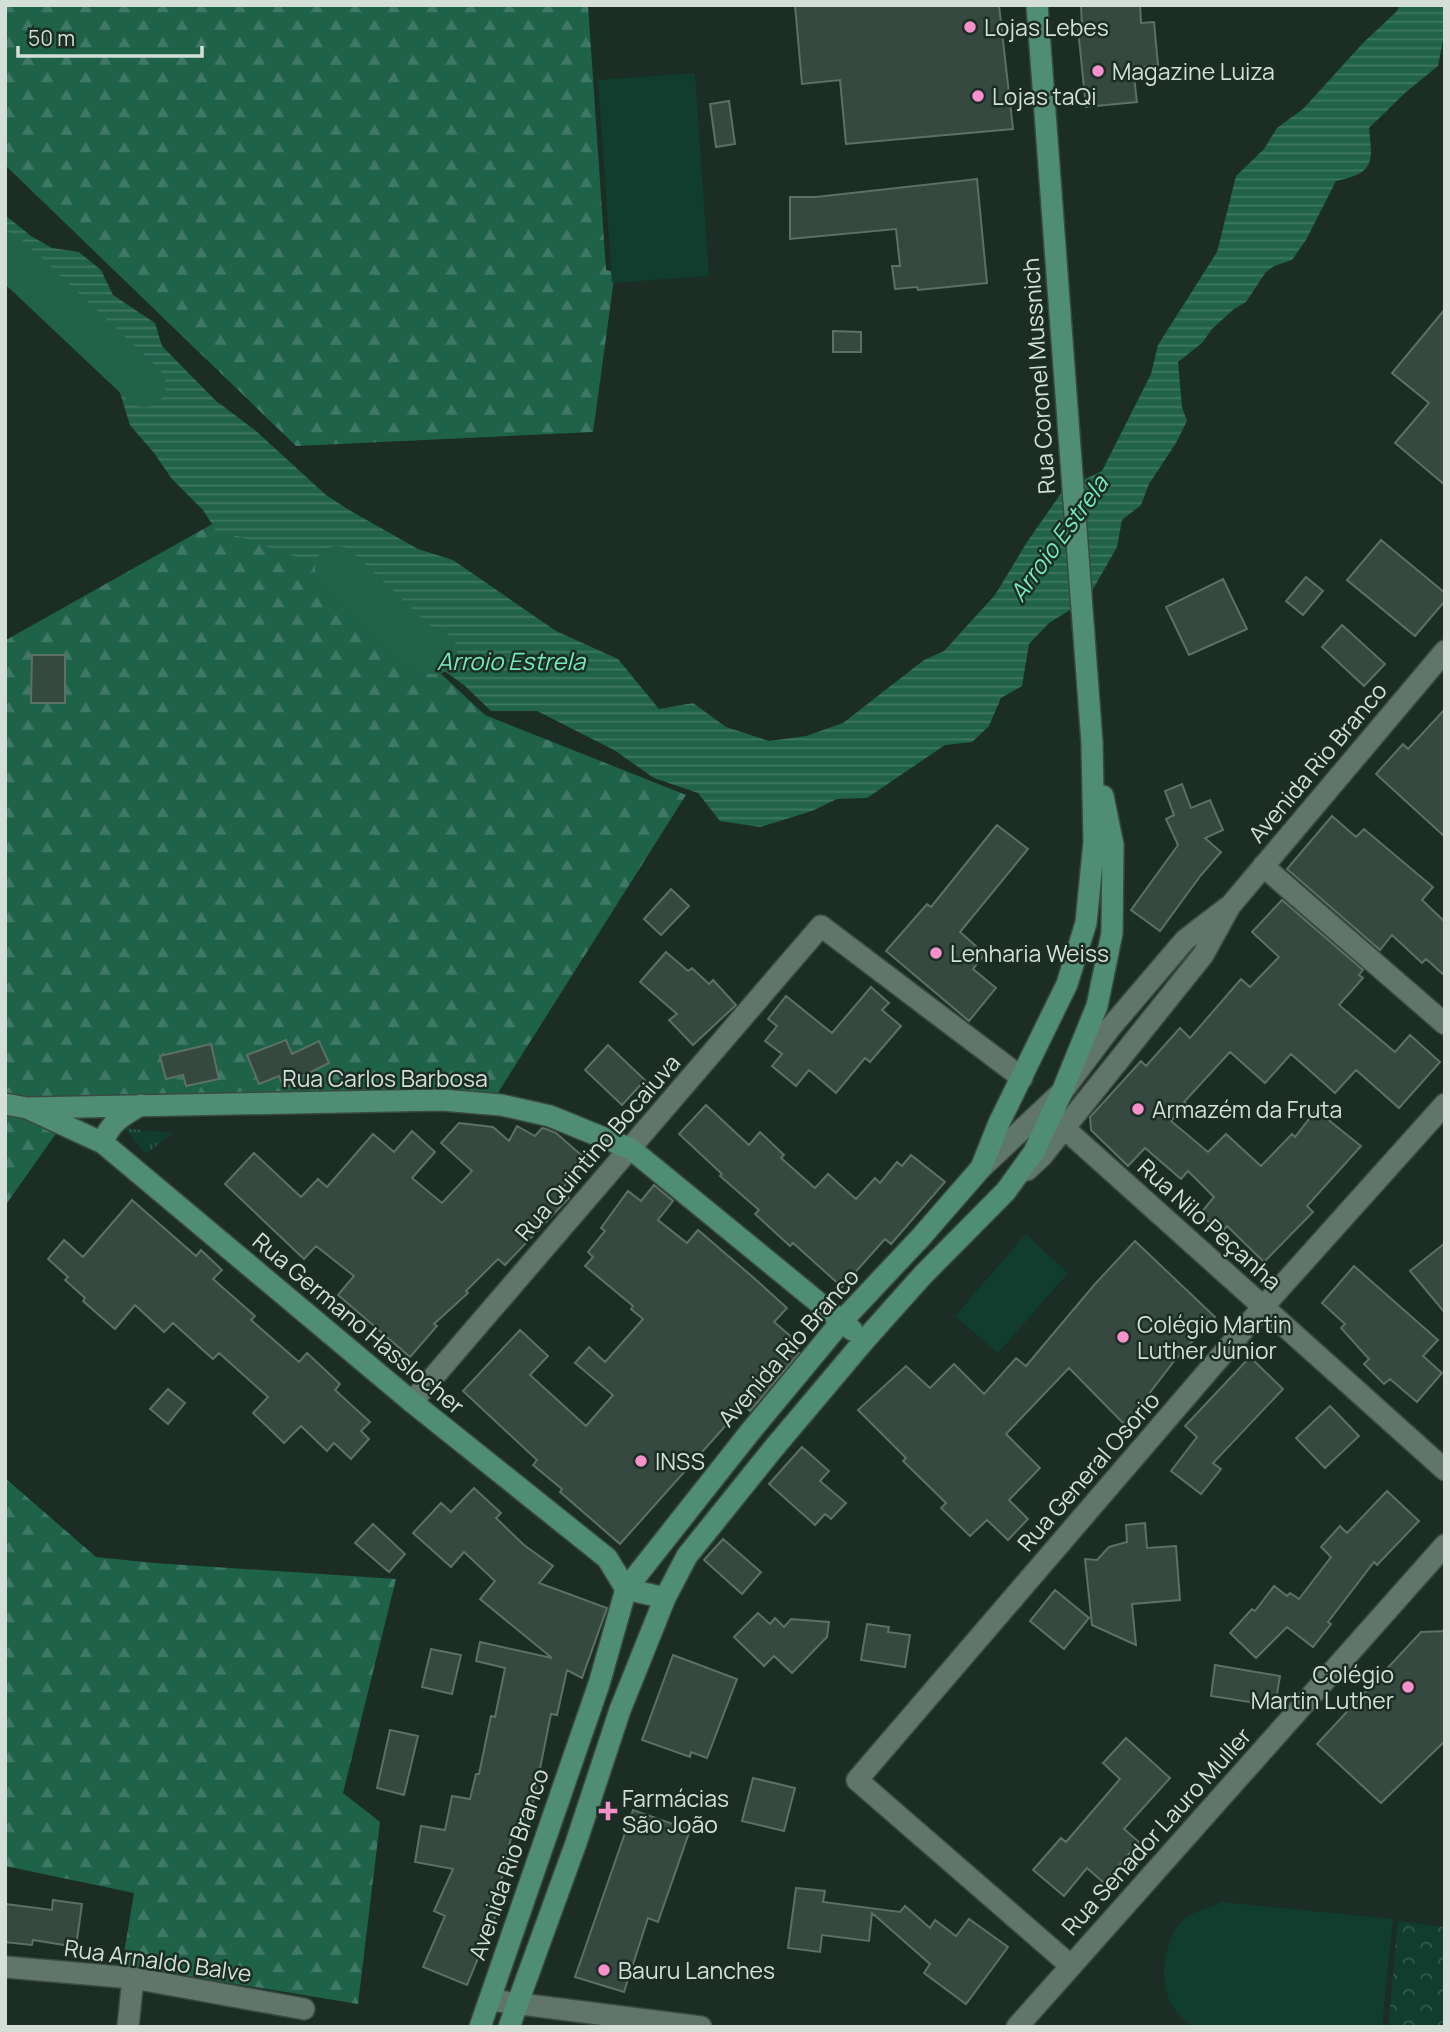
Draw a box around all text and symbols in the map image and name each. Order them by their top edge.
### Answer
place label: Lojas Lebes [984,11,1109,43]
scale bar [18,14,201,58]
marker: Lojas Lebes [962,19,978,35]
text: 50 m [28,24,75,52]
place label: Magazine Luiza [1112,55,1275,87]
marker: Magazine Luiza [1090,63,1106,79]
place label: Lojas taQi [992,80,1097,112]
marker: Lojas taQi [970,88,986,104]
street label: Rua Coronel Mussnich [1014,257,1062,495]
water label: Arroio Estrela [1001,467,1116,608]
water label: Arroio Estrela [437,644,587,677]
street label: Avenida Rio Branco [1240,675,1394,849]
place label: Lenharia Weiss [950,937,1109,969]
marker: Lenharia Weiss [928,945,944,961]
street label: Rua Quintino Bocaiuva [507,1047,687,1247]
street label: Rua Carlos Barbosa [282,1062,488,1094]
place label: Armazém da Fruta [1152,1093,1342,1125]
marker: Armazém da Fruta [1130,1101,1146,1117]
street label: Rua Nilo Peçanha [1131,1151,1289,1297]
street label: Rua Germano Hasslocher [246,1225,472,1421]
street label: Avenida Rio Branco [710,1261,866,1433]
place label: Colégio Martin Luther Júnior [1137,1308,1292,1366]
marker: Colégio Martin Luther Júnior [1115,1329,1131,1345]
street label: Rua General Osorio [1010,1384,1166,1558]
place label: INSS [655,1445,705,1477]
marker: INSS [633,1453,649,1469]
place label: Colégio Martin Luther [1251,1658,1394,1716]
marker: Colégio Martin Luther [1400,1679,1416,1695]
street label: Rua Senador Lauro Muller [1054,1720,1258,1942]
street label: Avenida Rio Branco [460,1764,556,1964]
place label: Farmácias São João [622,1782,729,1840]
marker: Farmácias São João [600,1803,616,1819]
street label: Rua Arnaldo Balve [62,1931,254,1989]
place label: Bauru Lanches [618,1954,775,1986]
marker: Bauru Lanches [596,1962,612,1978]

